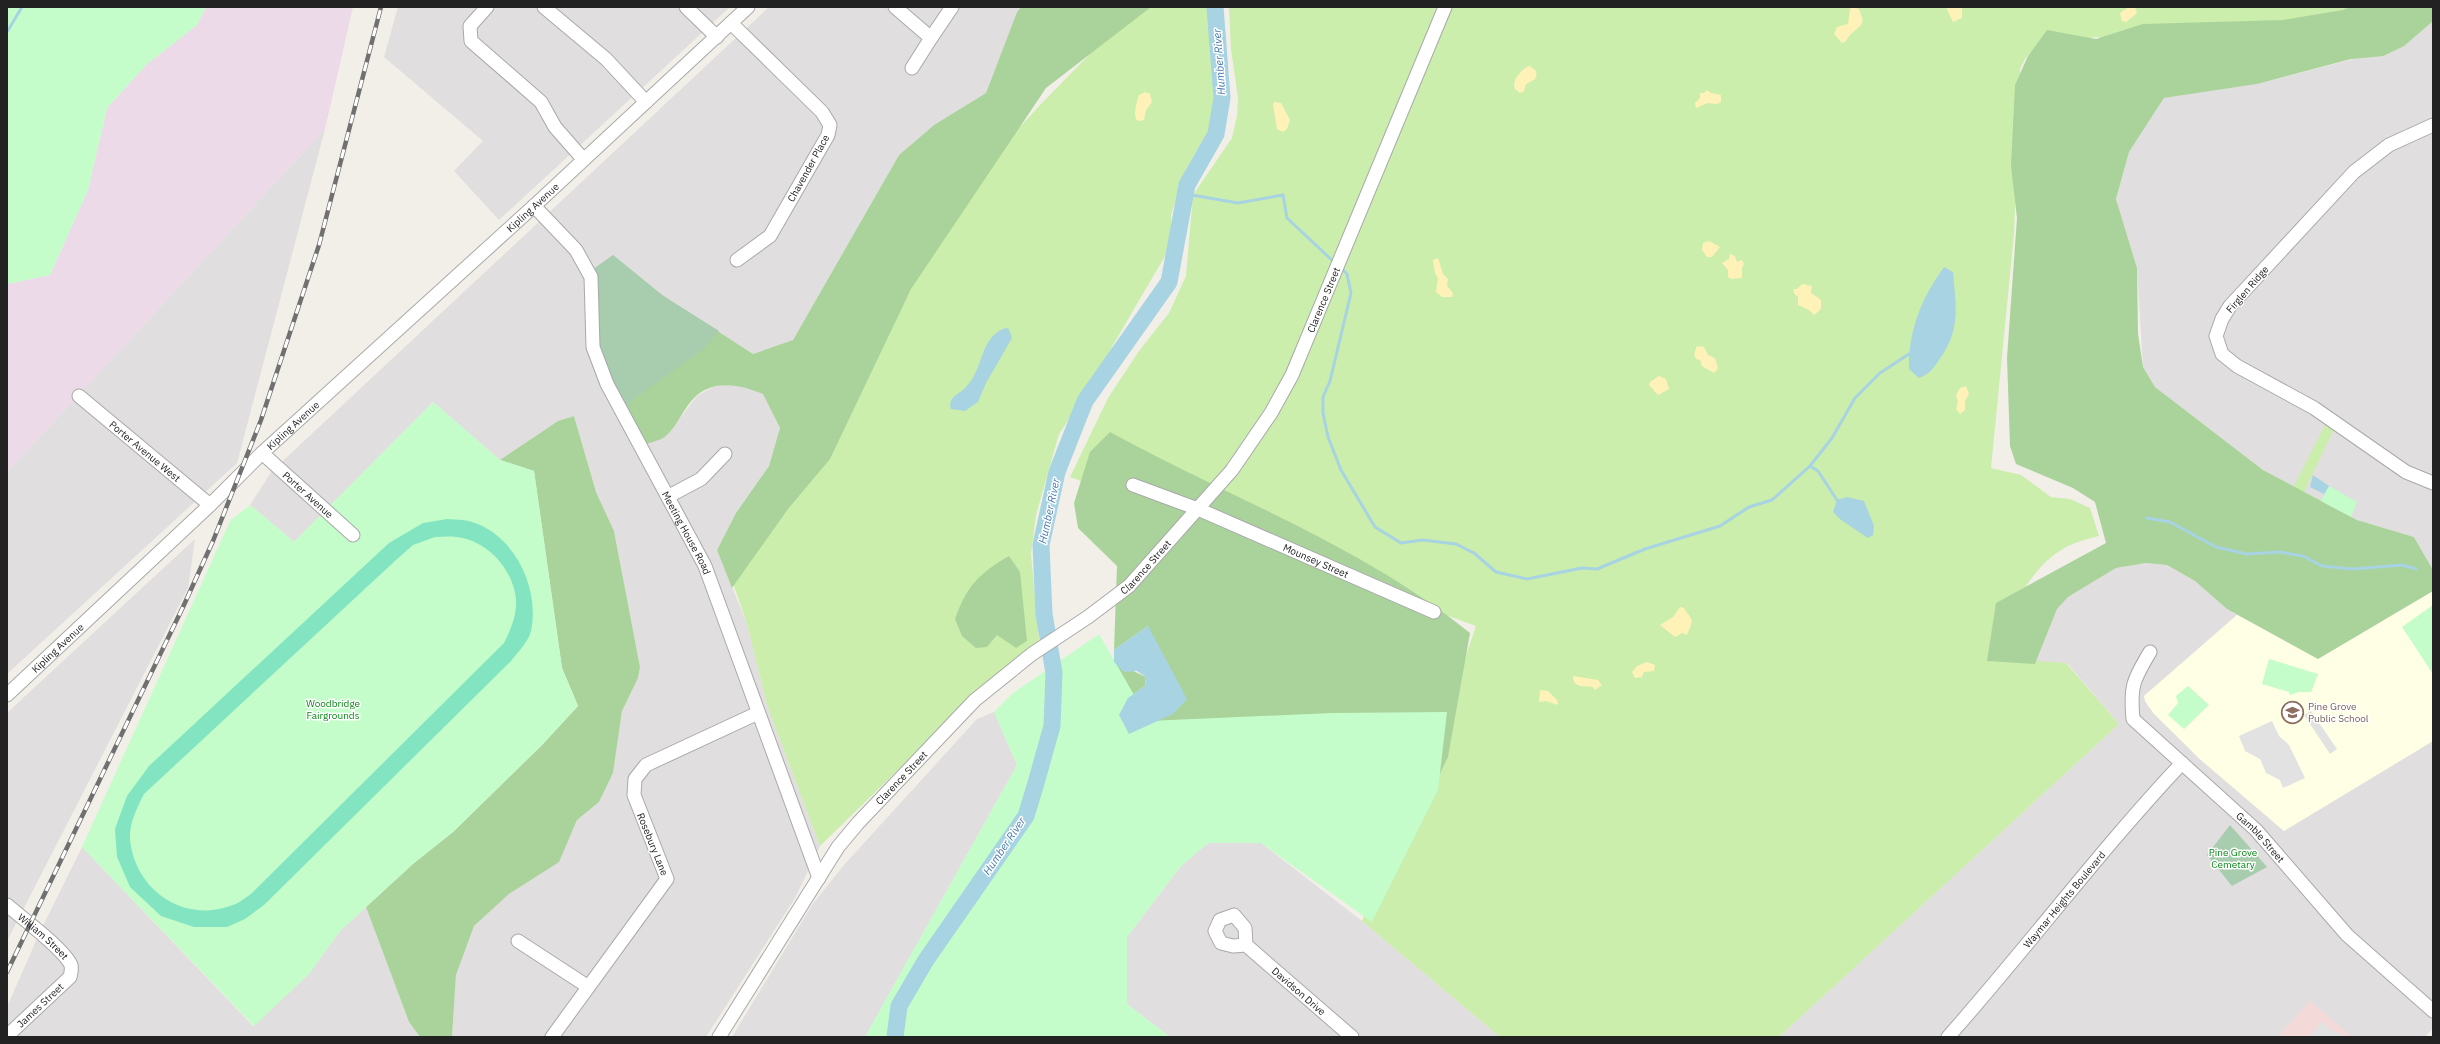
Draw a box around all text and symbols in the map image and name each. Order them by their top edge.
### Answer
water label: Humber River [1210,28,1228,96]
street label: Chavender Place [785,132,833,204]
street label: Kipling Avenue [504,180,562,235]
street label: Firglen Ridge [2223,263,2272,316]
street label: Clarence Street [1304,265,1343,335]
street label: Kipling Avenue [264,398,322,453]
street label: Porter Avenue West [107,418,183,485]
street label: Porter Avenue [280,469,336,521]
water label: Humber River [1035,476,1063,545]
street label: Meeting House Road [659,489,713,576]
street label: Clarence Street [1118,537,1174,597]
street label: Mounsey Street [1281,541,1351,581]
street label: Kipling Avenue [29,620,87,676]
park label: Woodbridge Fairgrounds [306,697,361,722]
school or university icon: Pine Grove Public School [2280,699,2306,725]
place label: Pine Grove Public School [2308,700,2369,725]
street label: Clarence Street [873,748,930,808]
street label: Gamble Street [2233,809,2288,866]
street label: Rosebury Lane [634,811,671,878]
water label: Humber River [980,814,1029,877]
park label: Pine Grove Cemetary [2209,846,2258,871]
street label: Waymar Heights Boulevard [2021,849,2108,951]
street label: William Street [15,911,72,963]
street label: Davidson Drive [1269,965,1329,1019]
street label: James Street [14,980,67,1030]

